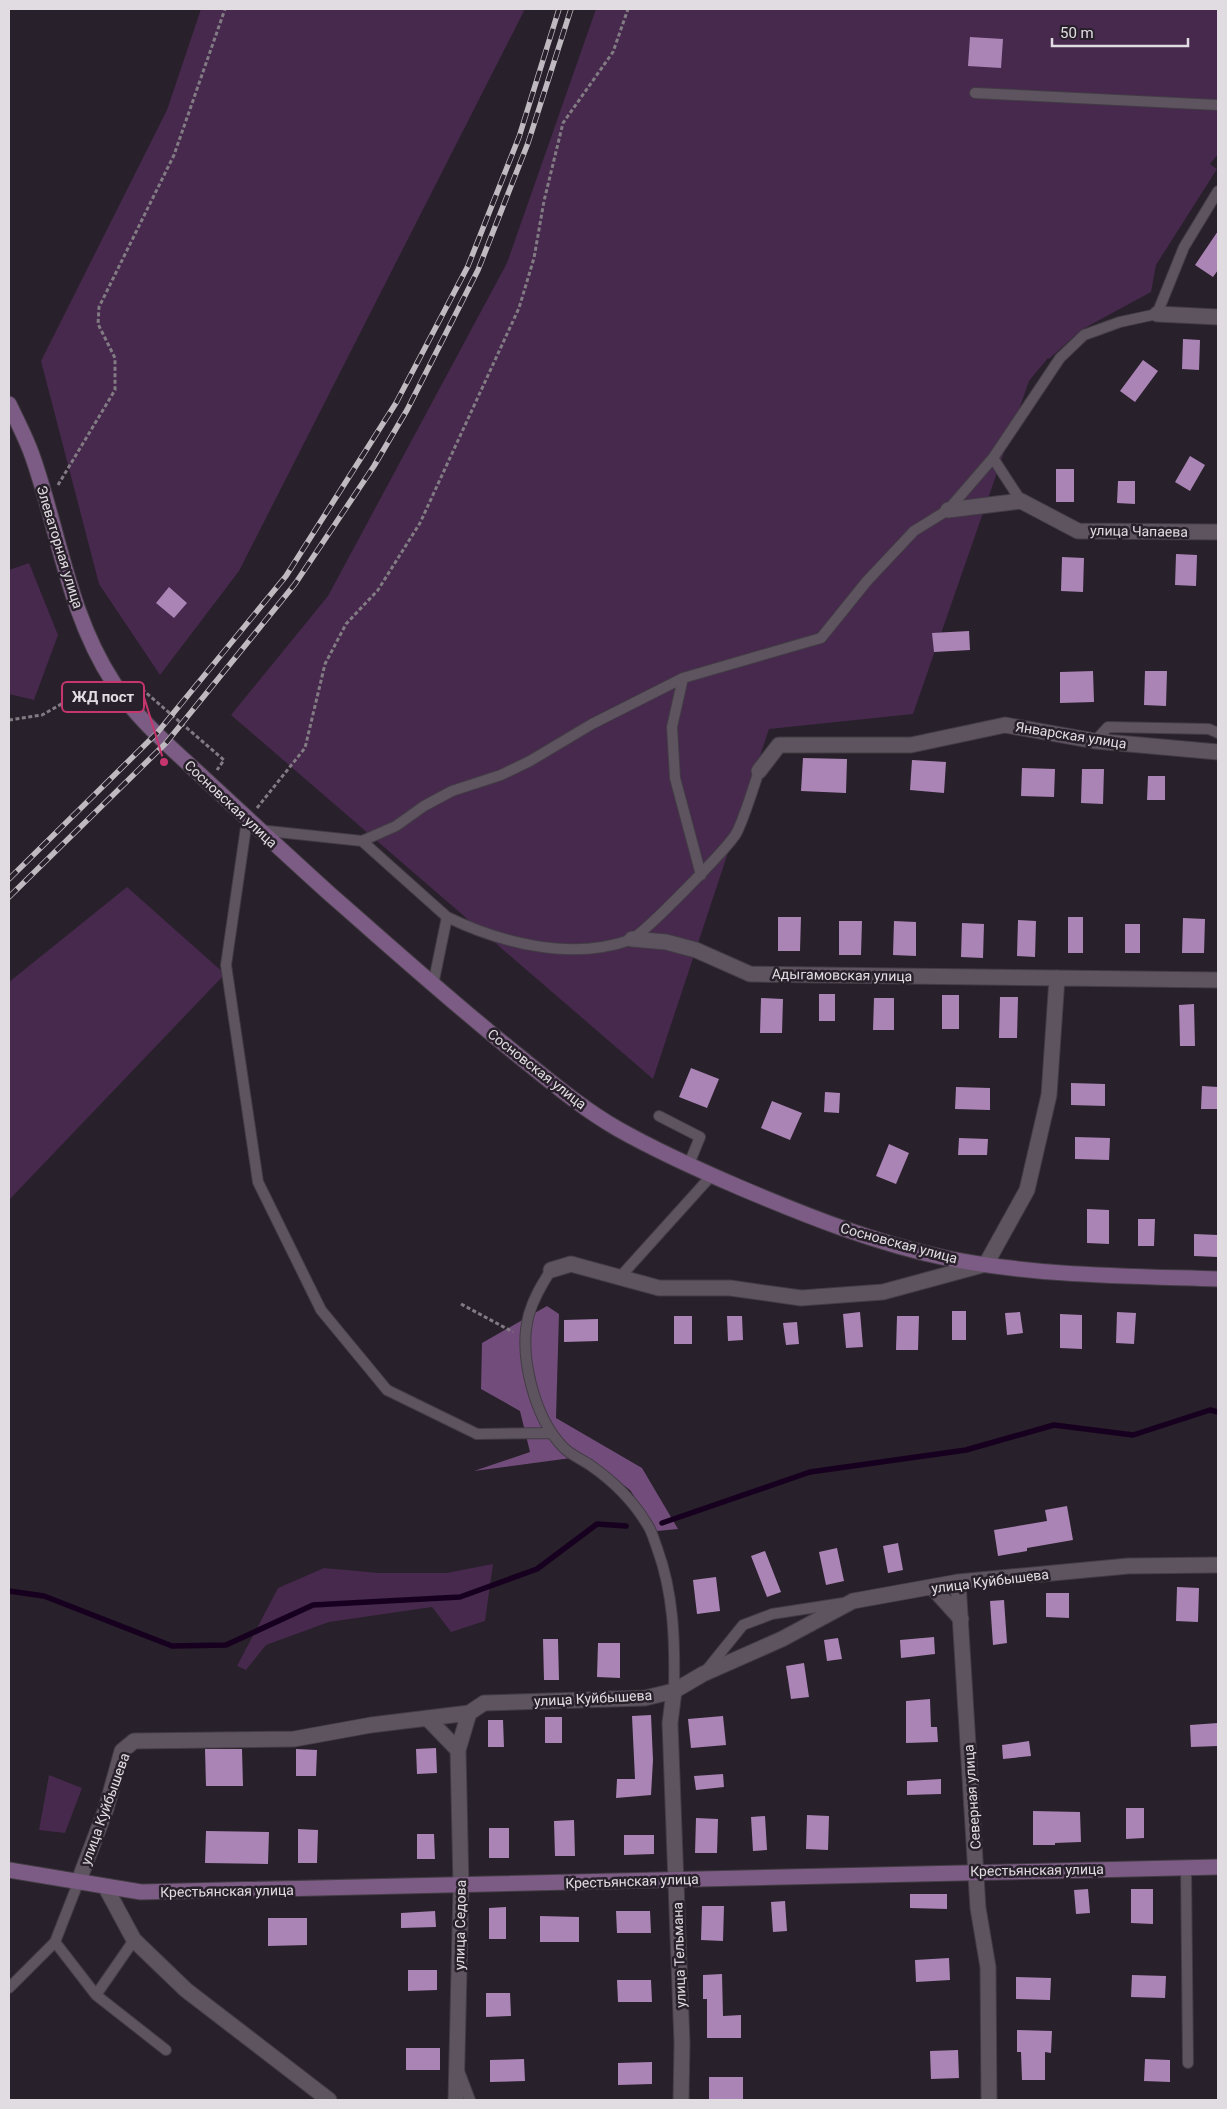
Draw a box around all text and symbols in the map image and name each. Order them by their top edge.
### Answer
scale bar [1052,15,1188,47]
text: 50 m [1060,24,1094,42]
street label: Элеваторная улица [34,484,86,610]
street label: улица Чапаева [1090,522,1188,540]
callout: ЖД пост [62,682,144,712]
text: ЖД пост [72,688,135,706]
street label: Январская улица [1014,718,1128,752]
street label: Сосновская улица [181,757,281,851]
street label: Адыгамовская улица [772,966,912,984]
street label: Сосновская улица [485,1026,589,1112]
street label: Сосновская улица [839,1220,959,1266]
street label: улица Куйбышева [930,1566,1050,1596]
street label: улица Куйбышева [533,1687,653,1709]
street label: Северная улица [960,1744,984,1850]
street label: улица Куйбышева [77,1751,133,1867]
street label: Крестьянская улица [970,1861,1104,1879]
street label: Крестьянская улица [565,1871,699,1891]
street label: улица Седова [451,1880,469,1970]
street label: Крестьянская улица [160,1882,294,1900]
street label: улица Тельмана [669,1902,689,2008]

